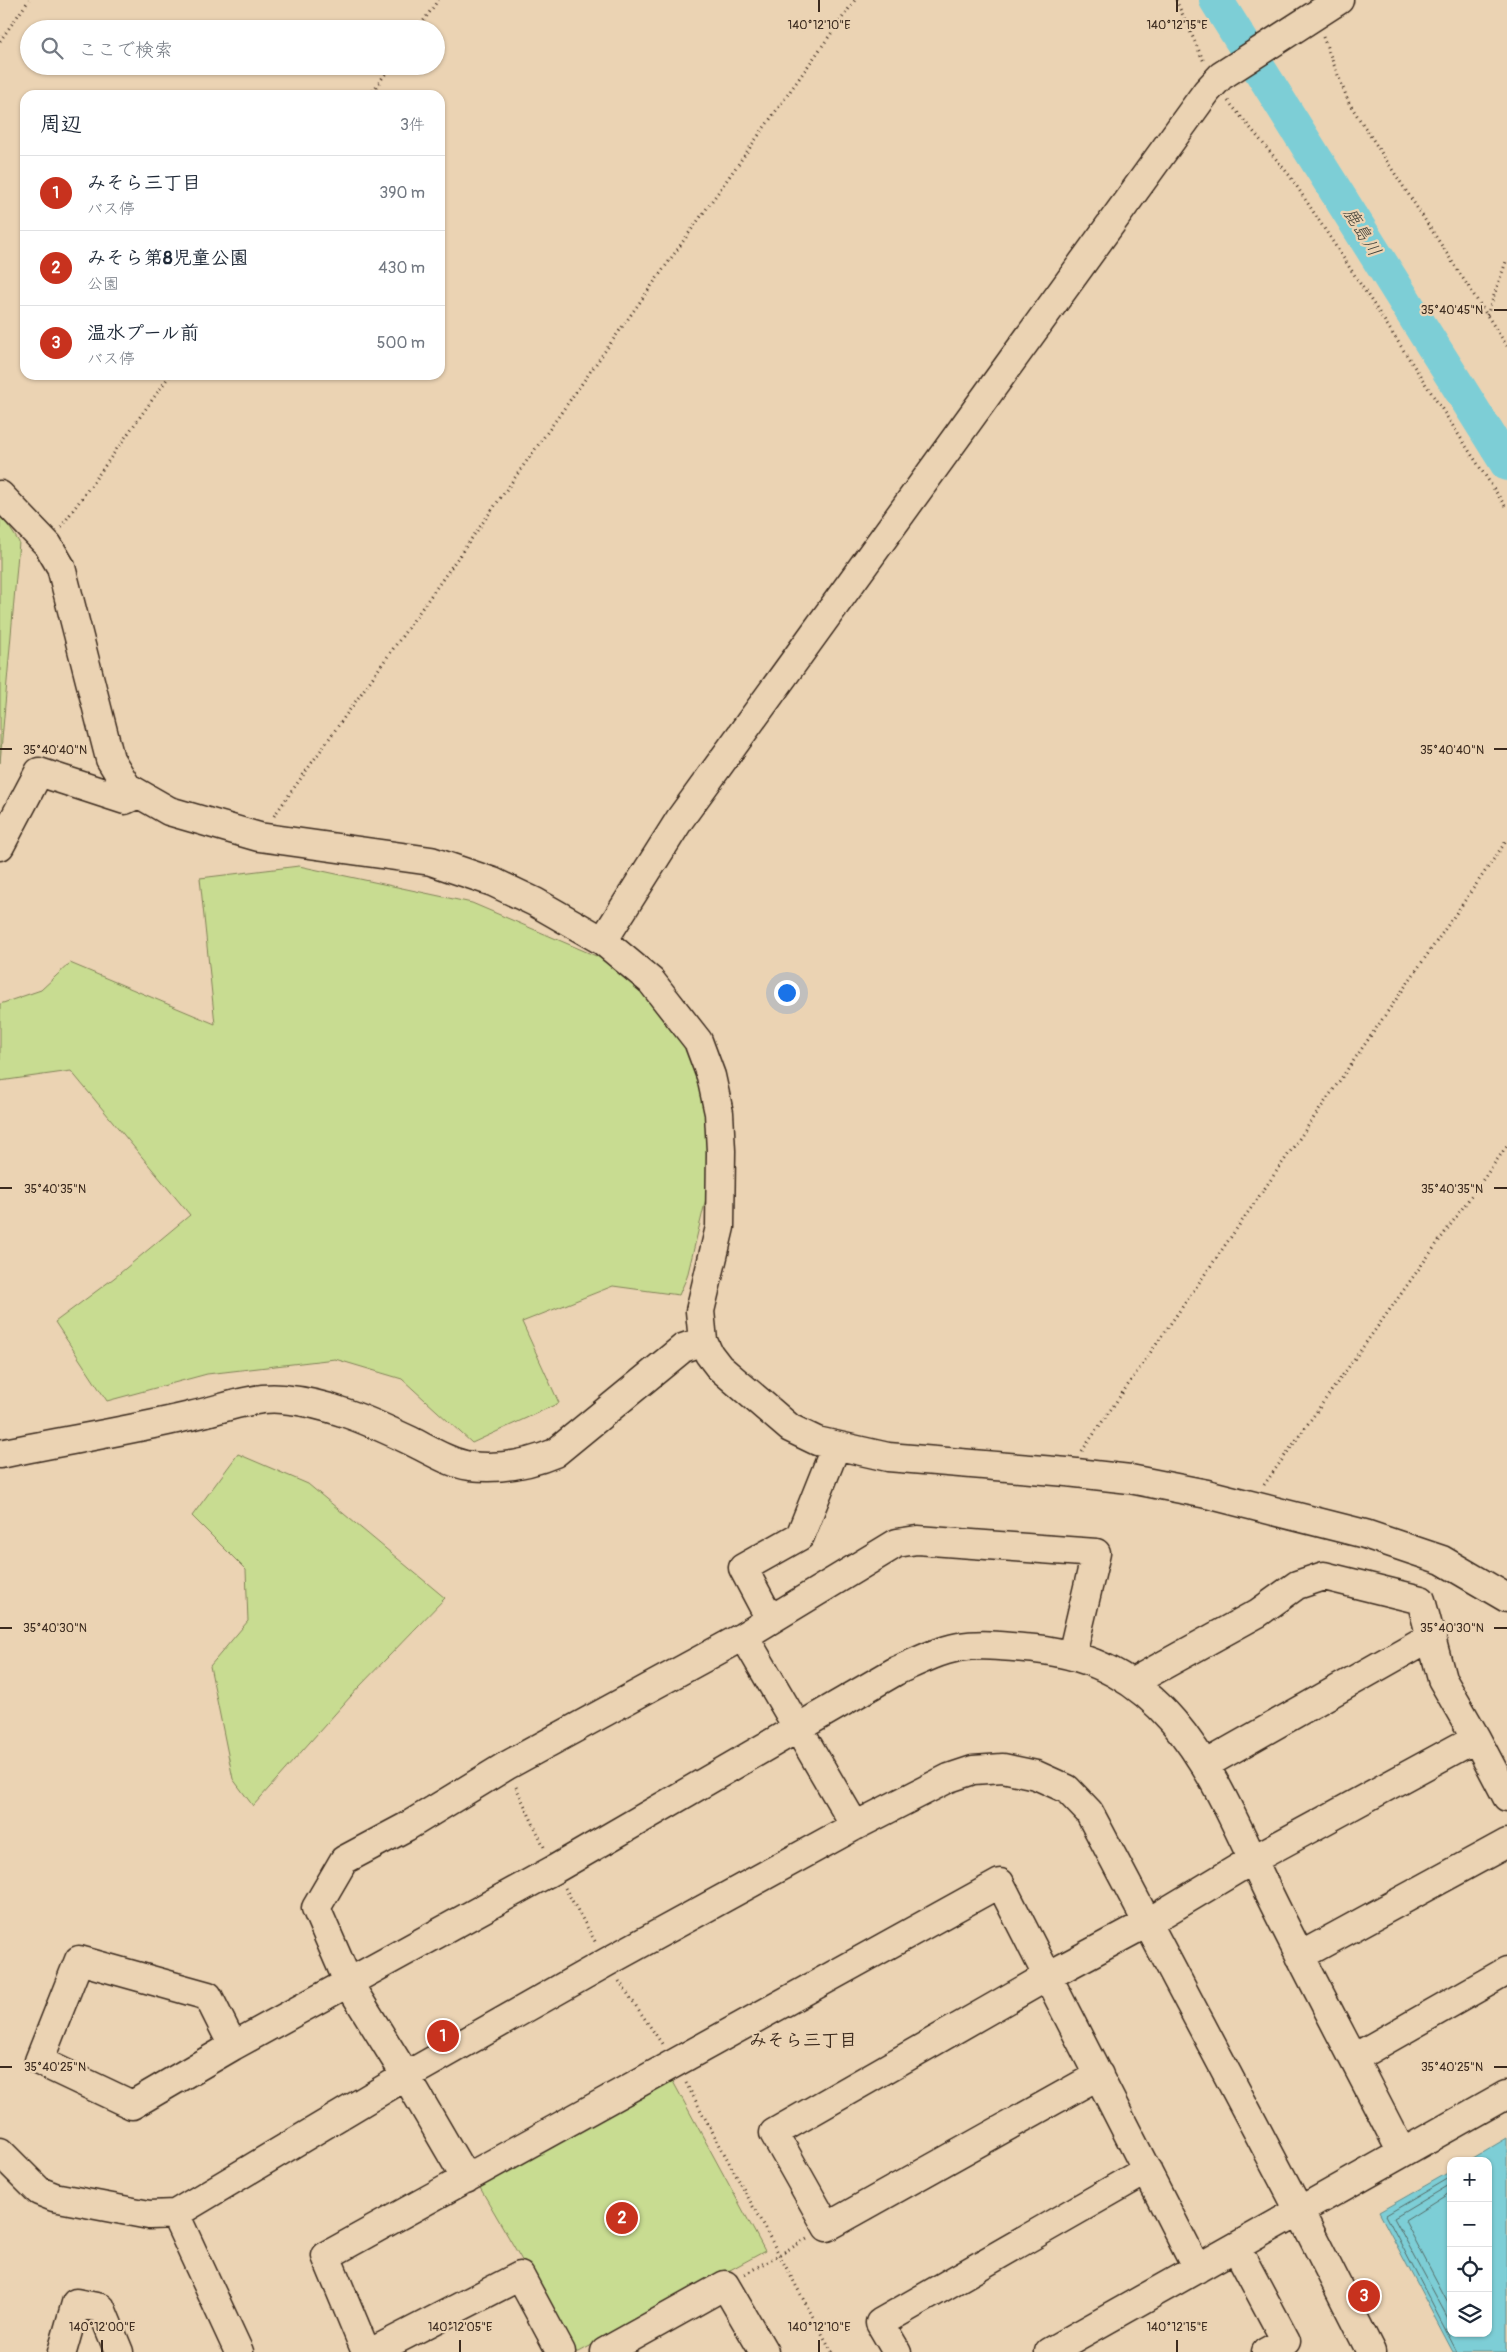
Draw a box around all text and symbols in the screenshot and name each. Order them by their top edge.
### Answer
text: 140°12'10"E [788,18,850,33]
text: 140°12'15"E [1146,18,1208,33]
search box [20,20,445,75]
icon: search [38,34,66,62]
text: ここで検索 [78,38,173,62]
text: 周辺 [40,111,82,138]
text: 3件 [400,115,425,135]
text: みそら三丁目 [87,171,201,195]
text: 1 [53,183,59,203]
text: 390 m [379,183,425,203]
text: バス停 [87,199,135,219]
water label: 鹿島川 [1338,203,1386,261]
text: みそら第8児童公園 [87,246,249,270]
text: 2 [52,258,60,278]
text: 430 m [378,258,425,278]
text: 公園 [87,274,119,294]
text: 35°40'45"N [1421,303,1483,318]
text: 温水プール前 [87,321,199,345]
text: 3 [52,333,60,353]
text: 500 m [377,333,425,353]
text: バス停 [87,349,135,369]
text: 35°40'40"N [23,743,87,758]
text: 35°40'40"N [1420,743,1484,758]
your location [774,980,800,1006]
text: 35°40'35"N [24,1182,86,1197]
text: 35°40'35"N [1421,1182,1483,1197]
text: 35°40'30"N [23,1621,87,1636]
text: 35°40'30"N [1420,1621,1484,1636]
pin: 1 [427,2017,459,2055]
district label: みそら三丁目 [749,2029,857,2052]
text: 35°40'25"N [24,2060,86,2075]
text: 35°40'25"N [1421,2060,1483,2075]
map controls [1447,2157,1492,2337]
button: + [1447,2157,1492,2202]
pin: 2 [606,2199,638,2237]
button: − [1447,2202,1492,2247]
button: locate [1447,2247,1492,2292]
pin: 3 [1348,2277,1380,2315]
button: layers [1447,2292,1492,2337]
text: 140°12'00"E [69,2320,135,2335]
text: 140°12'05"E [428,2320,492,2335]
text: 140°12'10"E [788,2320,850,2335]
text: 140°12'15"E [1146,2320,1208,2335]

